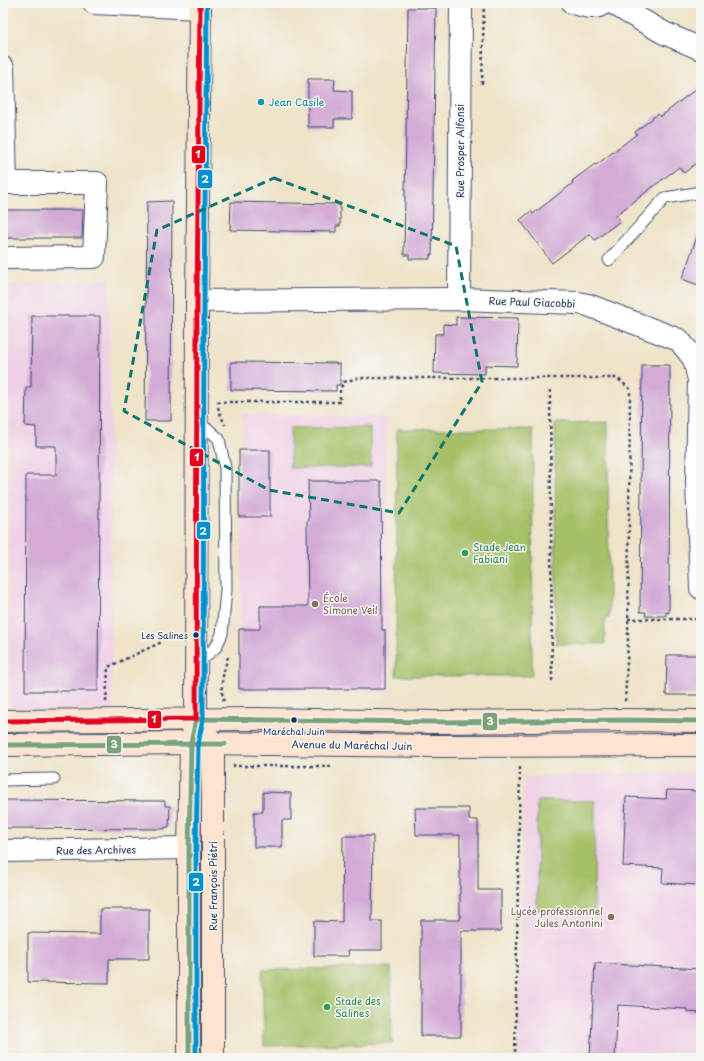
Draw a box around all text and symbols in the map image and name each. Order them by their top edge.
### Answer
place label: Jean Casile [269,94,325,109]
marker: Jean Casile [256,97,266,107]
street label: Rue Prosper Alfonsi [452,104,467,198]
line badge: 1 [191,145,206,164]
text: 1 [195,145,201,162]
line badge: 2 [197,169,213,189]
text: 2 [201,170,209,187]
street label: Rue Paul Giacobbi [488,292,576,311]
line badge: 1 [189,448,204,467]
text: 1 [194,448,200,465]
line badge: 2 [196,521,211,540]
text: 2 [199,522,207,539]
place label: Stade Jean Fabiani [473,539,526,566]
marker: Stade Jean Fabiani [460,548,470,558]
place label: École Simone Veil [323,590,378,617]
marker: École Simone Veil [310,599,320,609]
place label: Les Salines [141,628,188,642]
marker: Les Salines [191,630,201,640]
line badge: 1 [147,710,162,729]
text: 1 [151,710,157,727]
line badge: 3 [482,712,498,731]
text: 3 [486,712,494,729]
marker: Maréchal Juin [289,715,299,725]
place label: Maréchal Juin [263,724,325,738]
line badge: 3 [106,735,122,754]
text: 3 [110,735,118,752]
street label: Avenue du Maréchal Juin [291,736,413,753]
street label: Rue des Archives [56,841,137,858]
street label: Rue François Piétri [205,841,220,931]
line badge: 2 [188,872,204,892]
text: 2 [192,873,200,890]
place label: Lycée professionnel Jules Antonini [511,903,603,930]
marker: Lycée professionnel Jules Antonini [606,912,616,922]
place label: Stade des Salines [335,993,381,1020]
marker: Stade des Salines [322,1002,332,1012]

